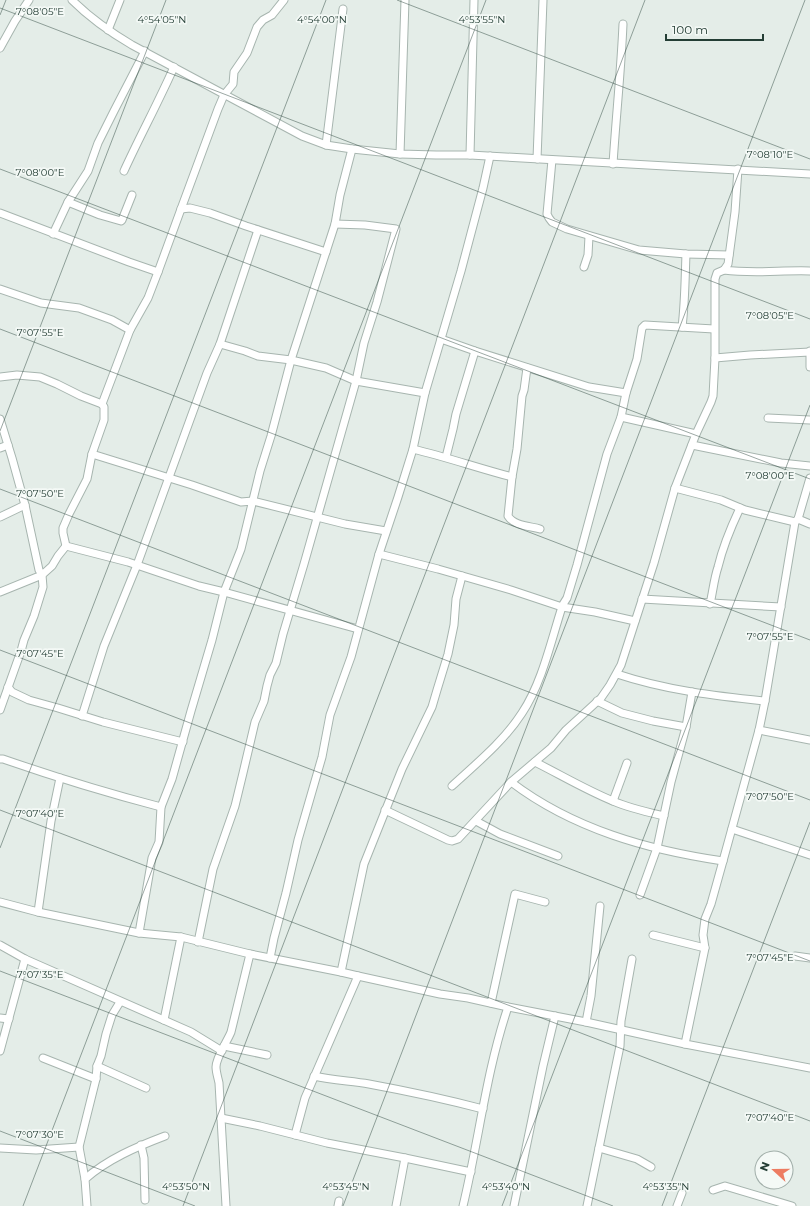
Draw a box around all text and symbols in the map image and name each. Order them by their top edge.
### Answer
text: 7°08'05"E [16,5,64,18]
text: 4°54'05"N [138,13,186,26]
text: 4°54'00"N [297,13,347,26]
text: 4°53'55"N [459,13,505,26]
scale bar [666,16,763,42]
text: 100 m [672,22,708,37]
text: 7°08'10"E [747,148,794,161]
text: 7°08'00"E [16,166,65,179]
text: 7°08'05"E [746,309,794,322]
text: 7°07'55"E [17,326,64,339]
text: 7°08'00"E [746,469,795,482]
text: 7°07'50"E [16,487,64,500]
text: 7°07'55"E [747,630,794,643]
text: 7°07'45"E [16,647,64,660]
text: 7°07'50"E [746,790,794,803]
text: 7°07'40"E [16,807,64,820]
text: 7°07'45"E [746,951,794,964]
text: 7°07'35"E [17,968,64,981]
text: 7°07'40"E [746,1111,794,1124]
text: 7°07'30"E [16,1128,64,1141]
north arrow [754,1150,794,1190]
text: N [757,1160,773,1173]
text: 4°53'50"N [162,1180,210,1193]
text: 4°53'45"N [322,1180,370,1193]
text: 4°53'40"N [482,1180,530,1193]
text: 4°53'35"N [643,1180,690,1193]

